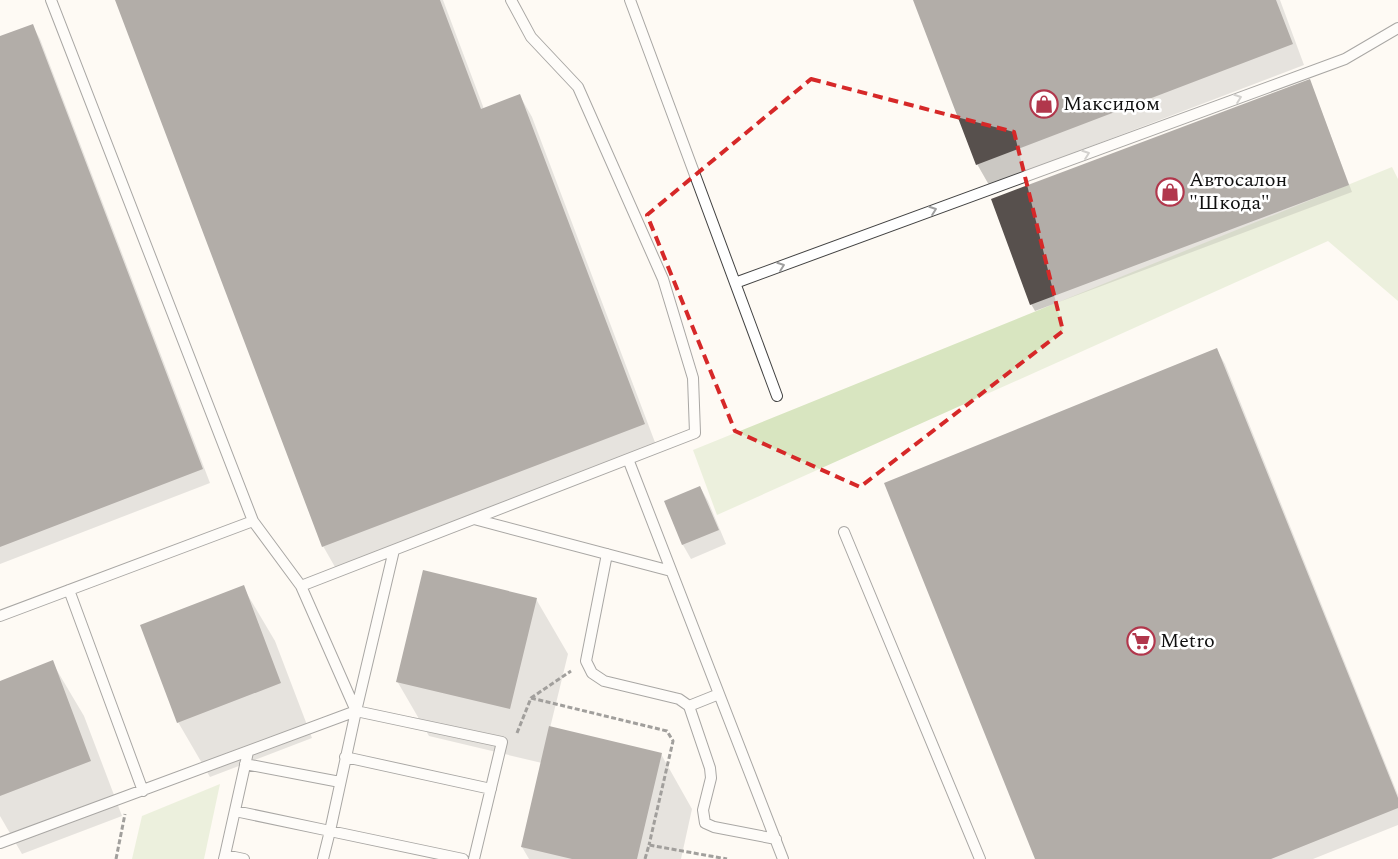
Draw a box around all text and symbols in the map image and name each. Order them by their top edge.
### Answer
shop icon: Максидом [1029,89,1059,119]
place label: Максидом [1063,89,1160,119]
one-way arrow [1234,94,1242,104]
one-way arrow [1081,150,1090,160]
place label: Автосалон "Шкода" [1189,165,1287,218]
shop icon: Автосалон "Шкода" [1155,177,1185,207]
one-way arrow [928,206,937,216]
one-way arrow [776,262,784,272]
supermarket icon: Metro [1126,626,1156,656]
place label: Metro [1160,626,1215,656]

